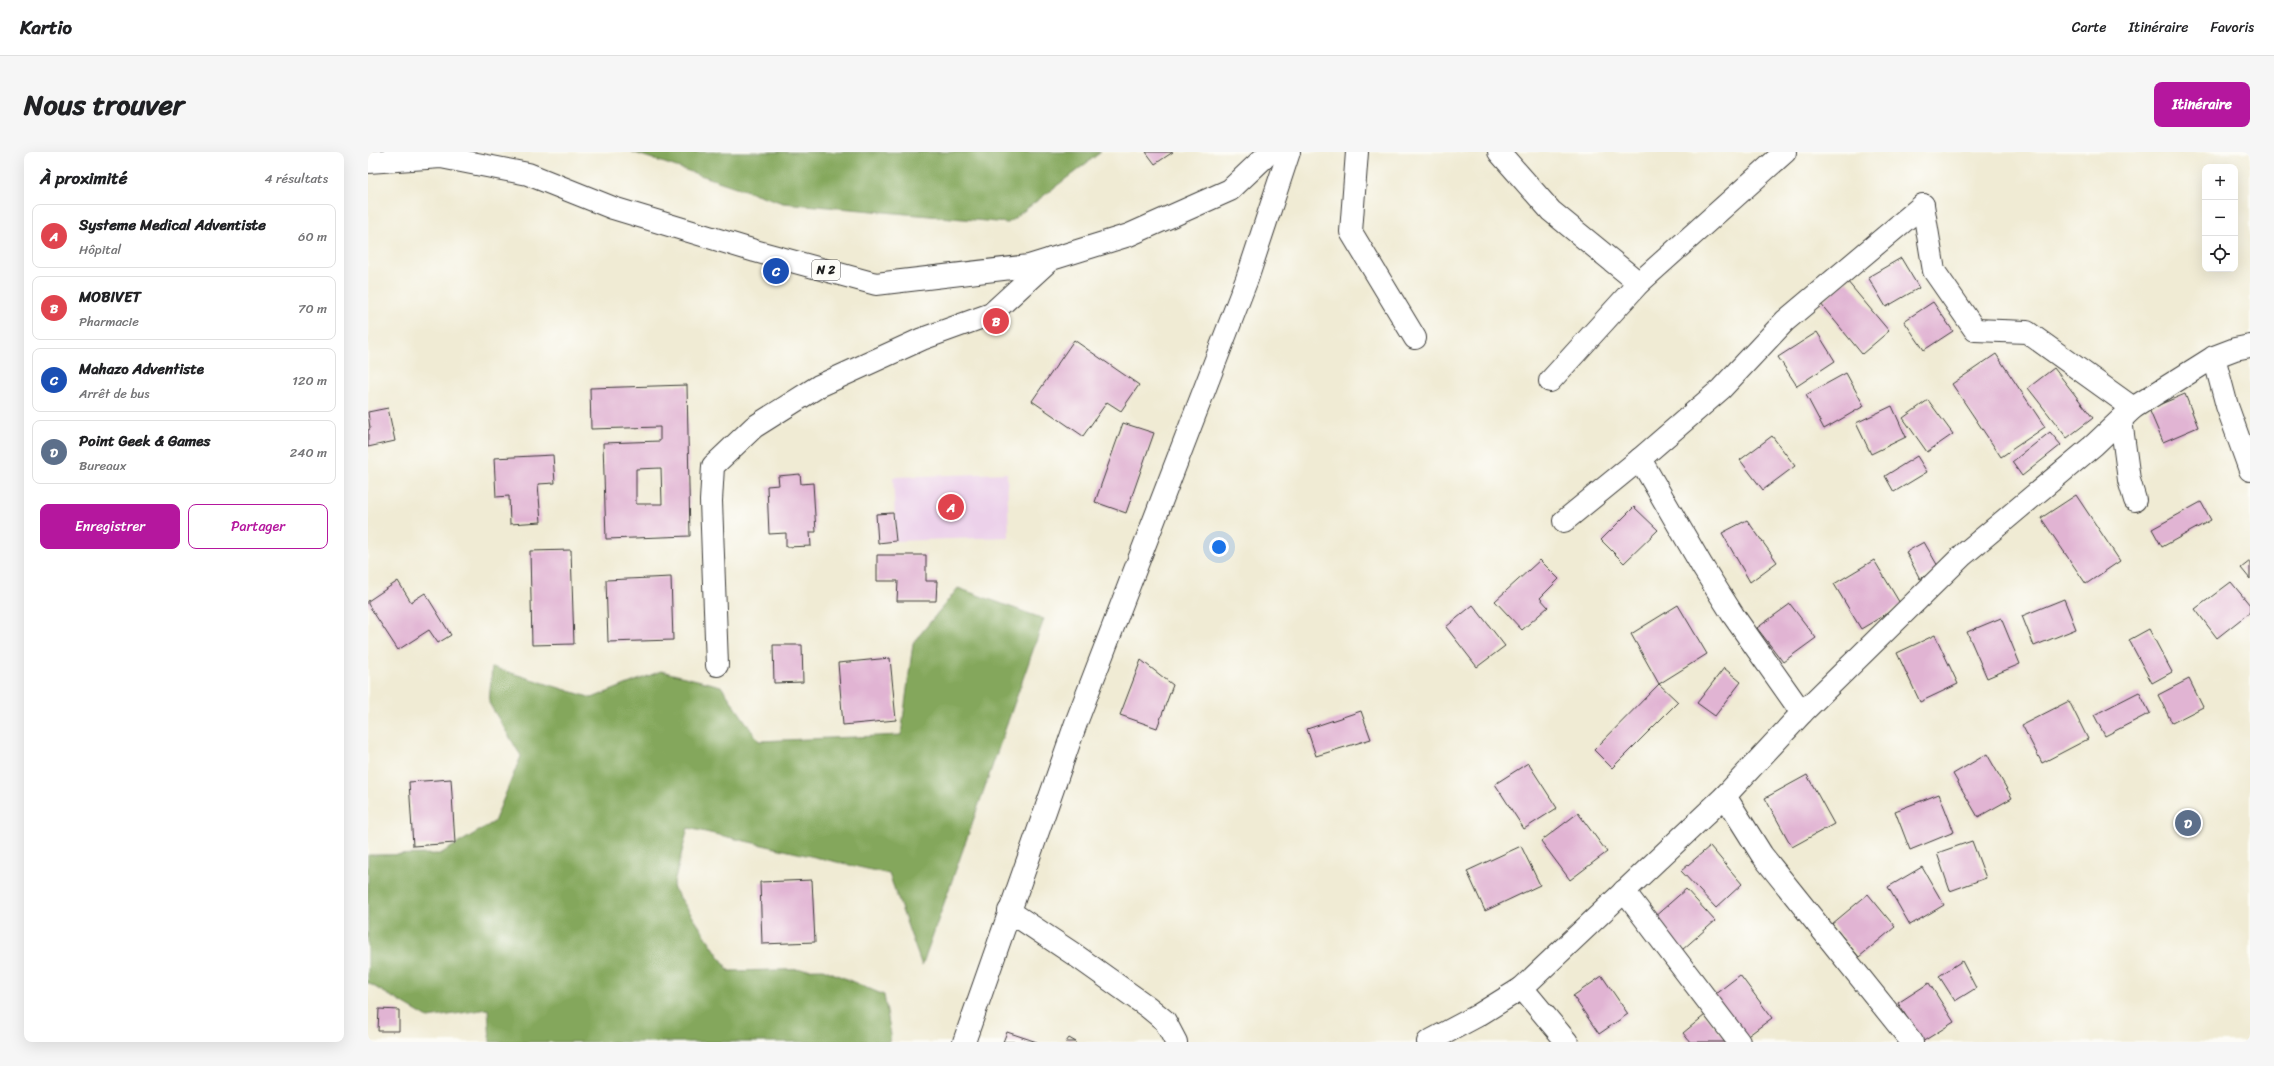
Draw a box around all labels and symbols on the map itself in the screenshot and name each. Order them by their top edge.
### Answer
pin: C [763,256,789,286]
road number: N 2 [812,260,840,280]
pin: B [983,306,1009,336]
pin: A [938,492,964,522]
your location [1209,537,1229,557]
pin: D [2175,808,2201,838]

